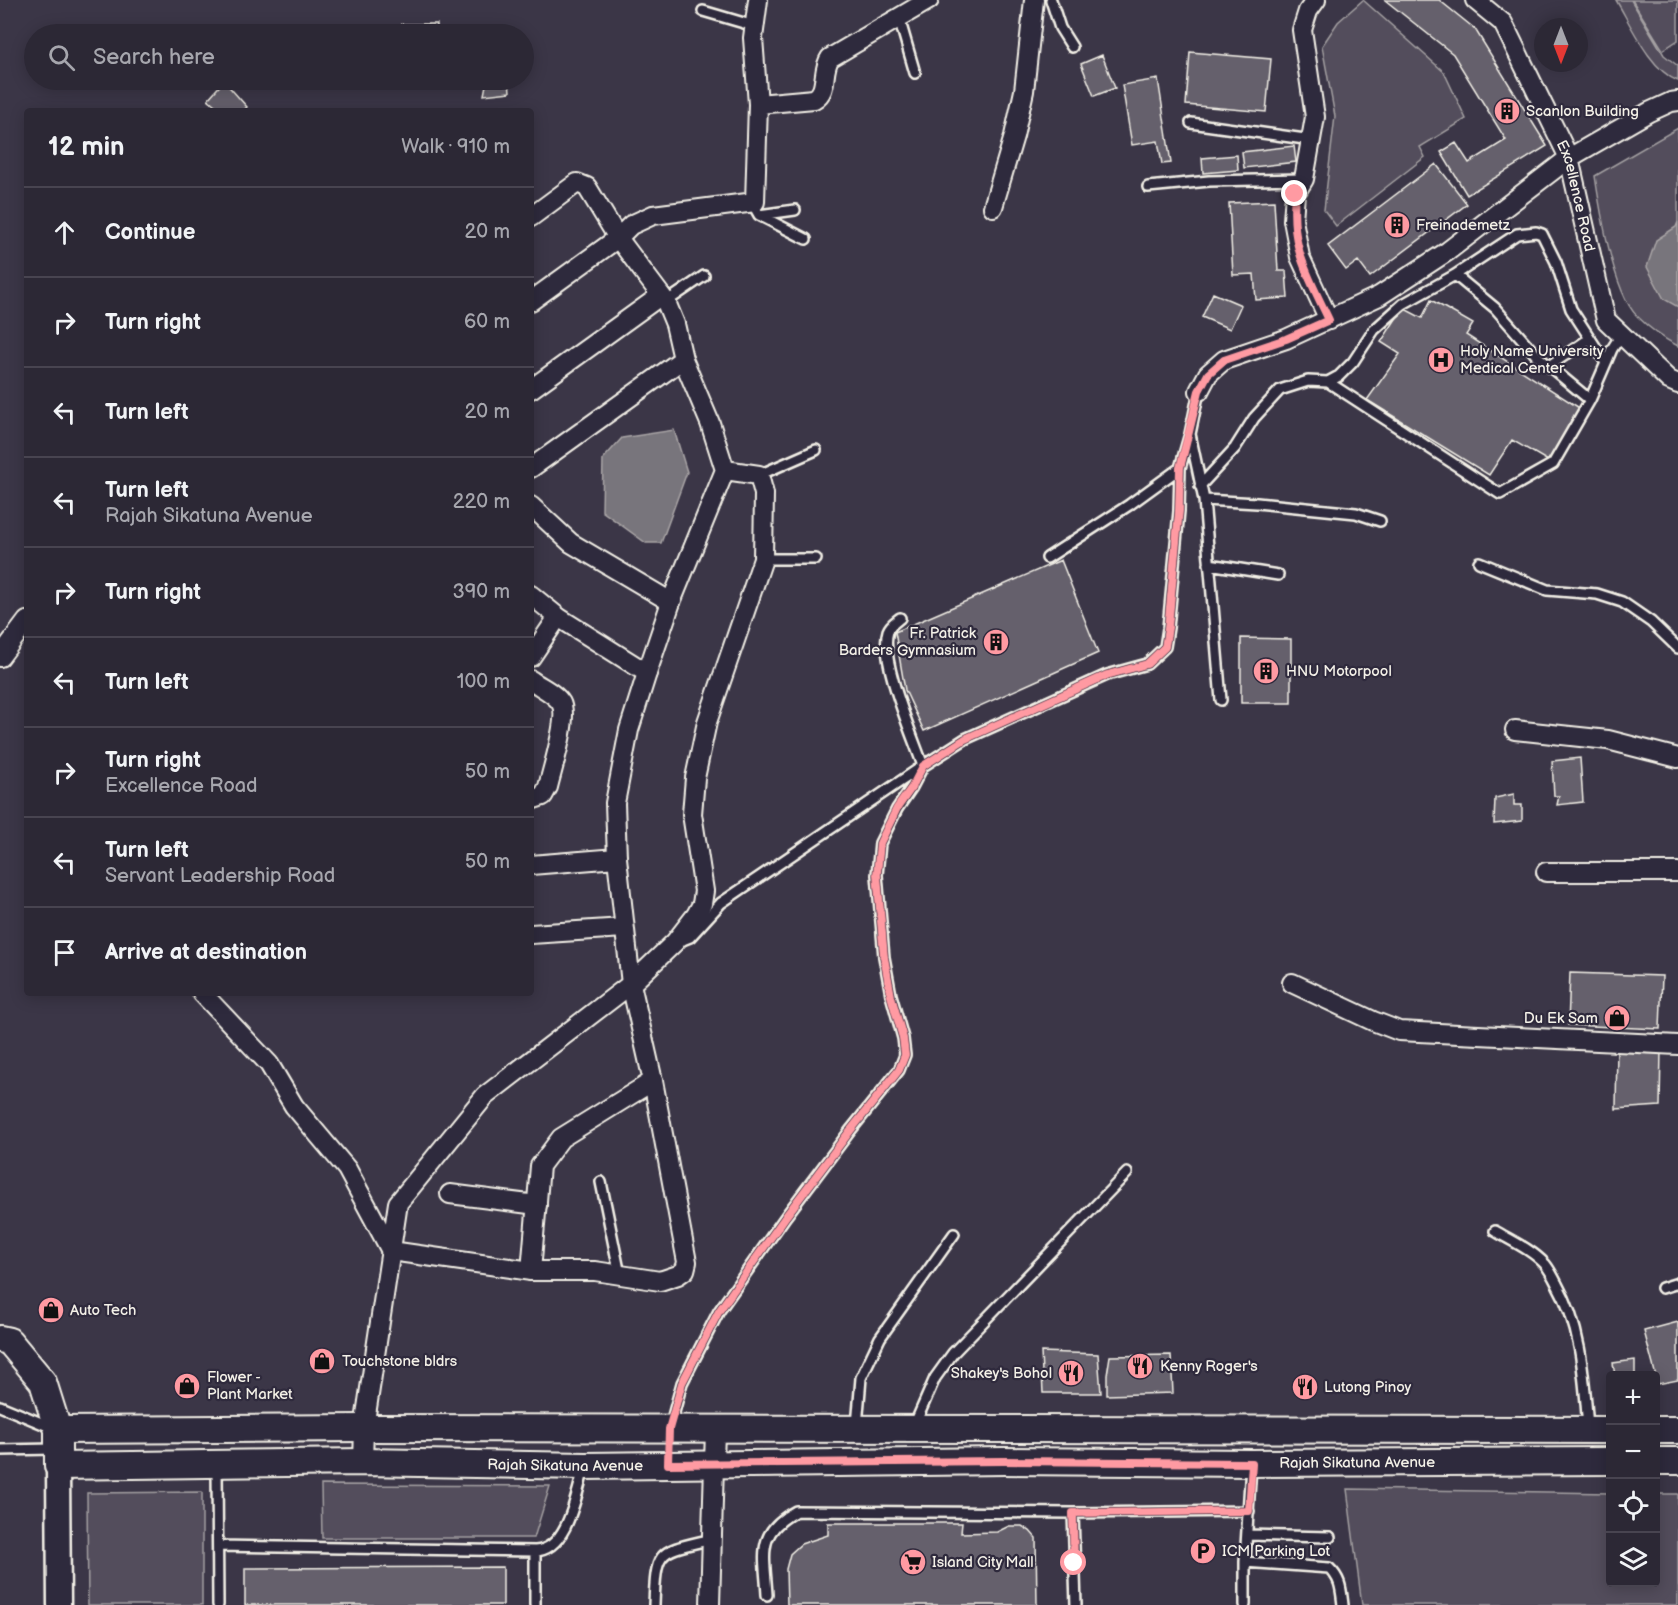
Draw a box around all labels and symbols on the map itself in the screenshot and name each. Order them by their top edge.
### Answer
north arrow [1534,18,1588,72]
building icon: Scanlon Building [1492,96,1522,126]
place label: Scanlon Building [1526,102,1639,121]
street label: Excellence Road [1552,137,1600,253]
route end [1281,180,1307,206]
building icon: Freinademetz [1382,210,1412,240]
place label: Freinademetz [1416,216,1511,235]
place label: Holy Name University Medical Center [1460,342,1604,378]
hospital icon: Holy Name University Medical Center [1426,345,1456,375]
place label: Fr. Patrick Barders Gymnasium [839,624,977,660]
building icon: Fr. Patrick Barders Gymnasium [981,627,1011,657]
building icon: HNU Motorpool [1251,656,1281,686]
place label: HNU Motorpool [1286,662,1392,681]
shop icon: Du Ek Sam [1602,1003,1632,1033]
place label: Du Ek Sam [1524,1009,1598,1028]
shop icon: Auto Tech [36,1295,66,1325]
place label: Auto Tech [70,1301,136,1320]
shop icon: Touchstone bldrs [307,1346,337,1376]
restaurant icon: Kenny Roger's [1125,1351,1155,1381]
place label: Touchstone bldrs [342,1352,458,1371]
place label: Kenny Roger's [1160,1357,1258,1376]
restaurant icon: Shakey's Bohol [1056,1358,1086,1388]
place label: Shakey's Bohol [951,1364,1052,1383]
place label: Flower - Plant Market [207,1368,293,1404]
shop icon: Flower - Plant Market [172,1371,202,1401]
restaurant icon: Lutong Pinoy [1290,1372,1320,1402]
place label: Lutong Pinoy [1324,1378,1412,1397]
street label: Rajah Sikatuna Avenue [1279,1452,1435,1472]
street label: Rajah Sikatuna Avenue [487,1455,643,1476]
parking icon: ICM Parking Lot [1188,1536,1218,1566]
place label: ICM Parking Lot [1222,1542,1331,1561]
supermarket icon: Island City Mall [898,1547,928,1577]
route start [1060,1549,1086,1575]
place label: Island City Mall [932,1553,1034,1572]

